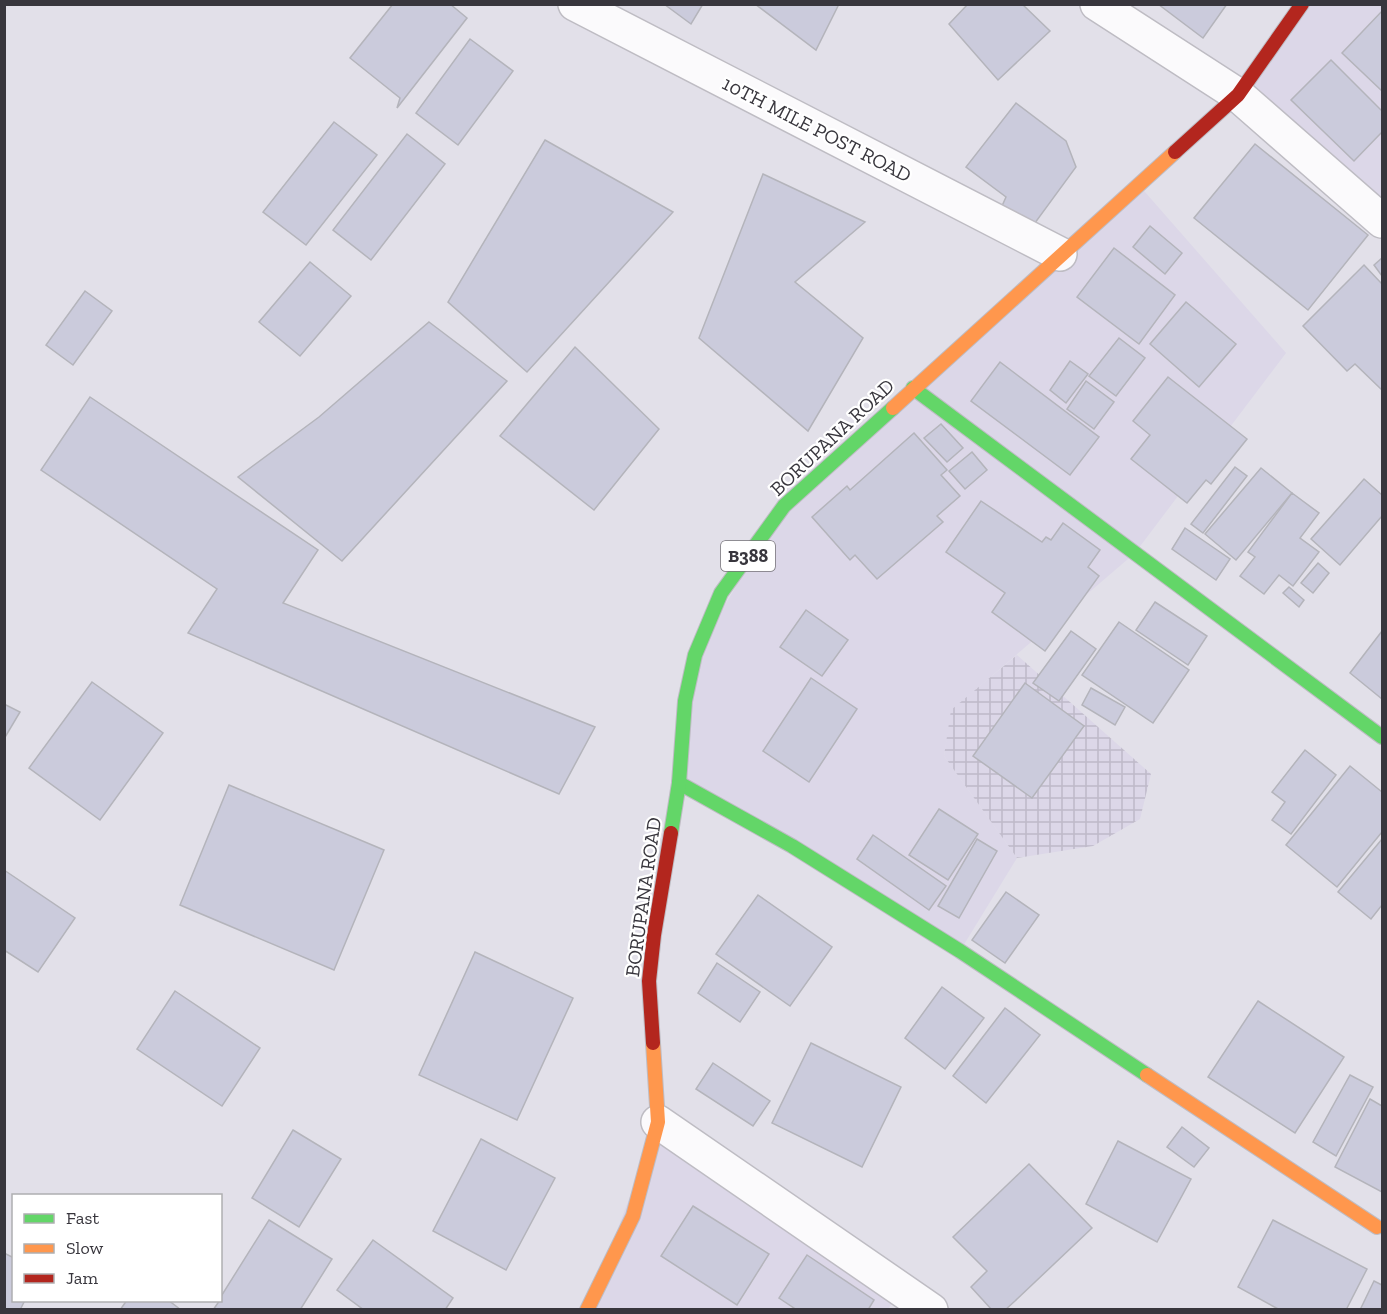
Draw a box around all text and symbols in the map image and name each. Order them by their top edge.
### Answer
street label: 10TH MILE POST ROAD [718,71,916,187]
street label: BORUPANA ROAD [765,373,899,501]
road number: B388 [721,541,775,571]
street label: BORUPANA ROAD [620,816,666,978]
legend [12,1194,222,1302]
text: Fast [66,1207,99,1229]
text: Slow [66,1237,103,1259]
text: Jam [66,1267,98,1289]

